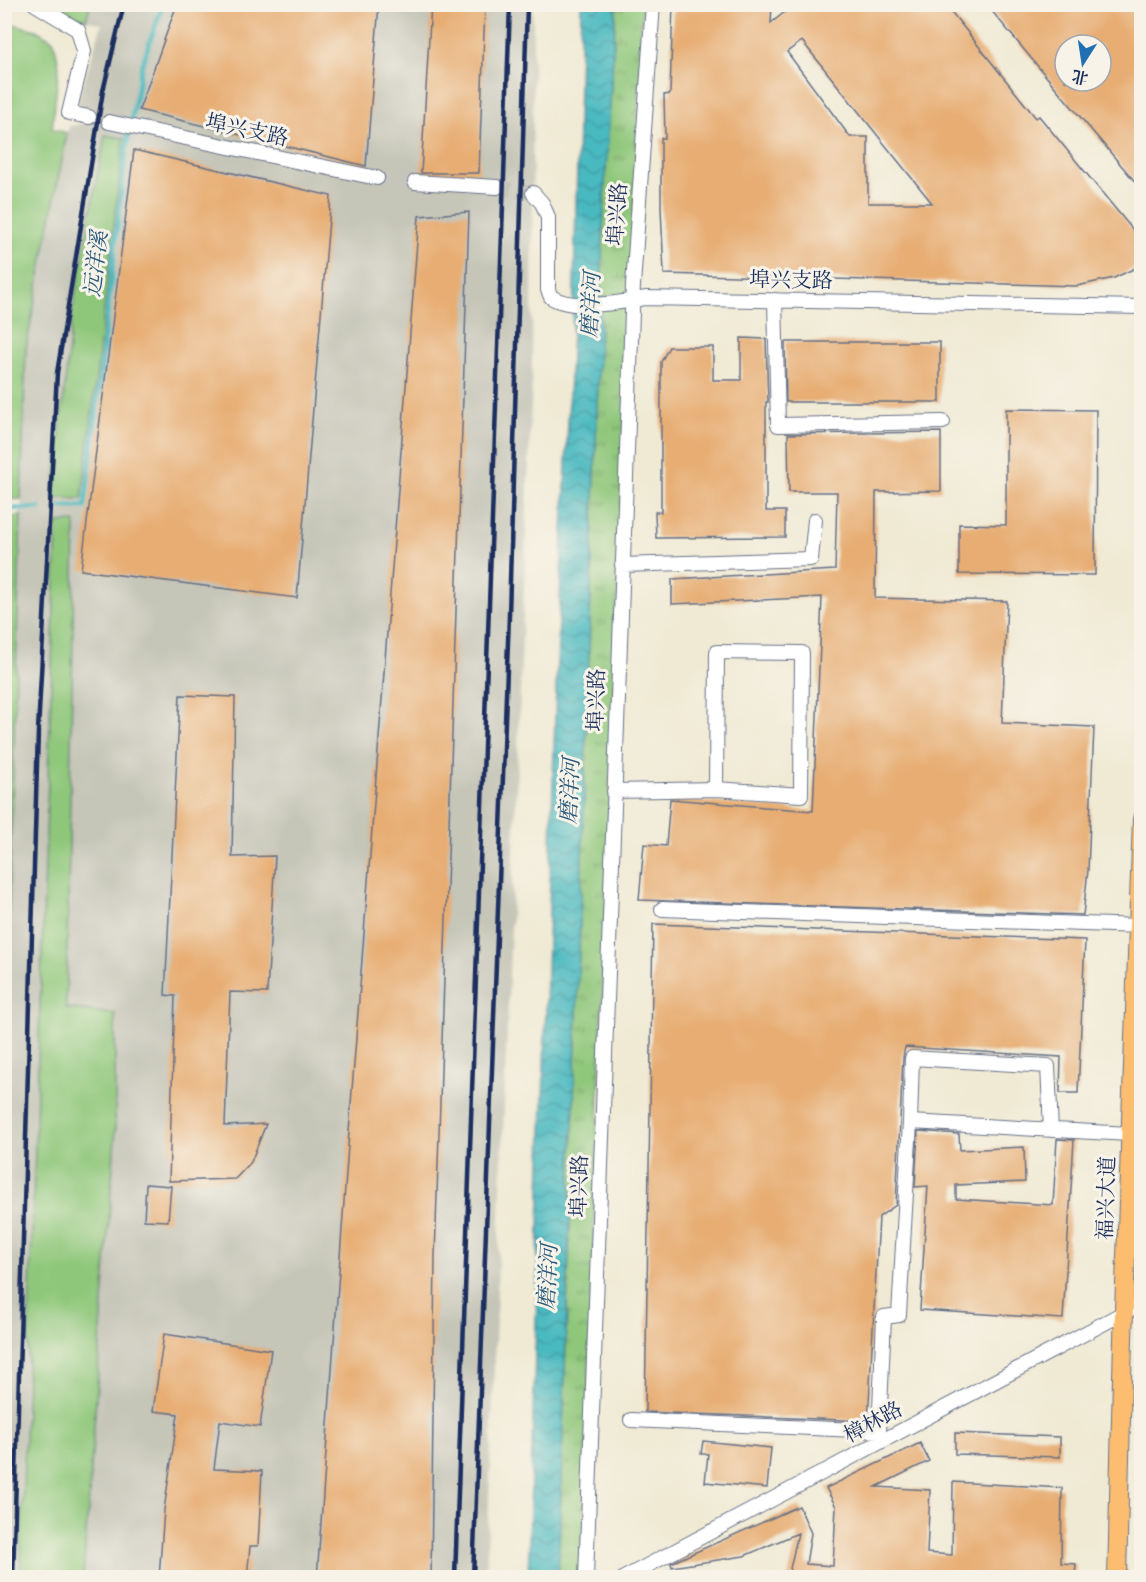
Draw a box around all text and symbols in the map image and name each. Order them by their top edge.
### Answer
north arrow [1053,33,1113,93]
text: 北 [1070,64,1090,89]
street label: 埠兴支路 [203,108,291,152]
street label: 埠兴路 [601,182,633,246]
water label: 远洋溪 [77,227,115,299]
street label: 埠兴支路 [749,265,833,295]
water label: 磨洋河 [574,267,608,339]
street label: 埠兴路 [581,668,611,732]
water label: 磨洋河 [553,753,587,825]
street label: 埠兴路 [564,1154,594,1218]
street label: 福兴大道 [1091,1156,1121,1240]
water label: 磨洋河 [531,1239,565,1311]
street label: 樟林路 [839,1395,907,1449]

